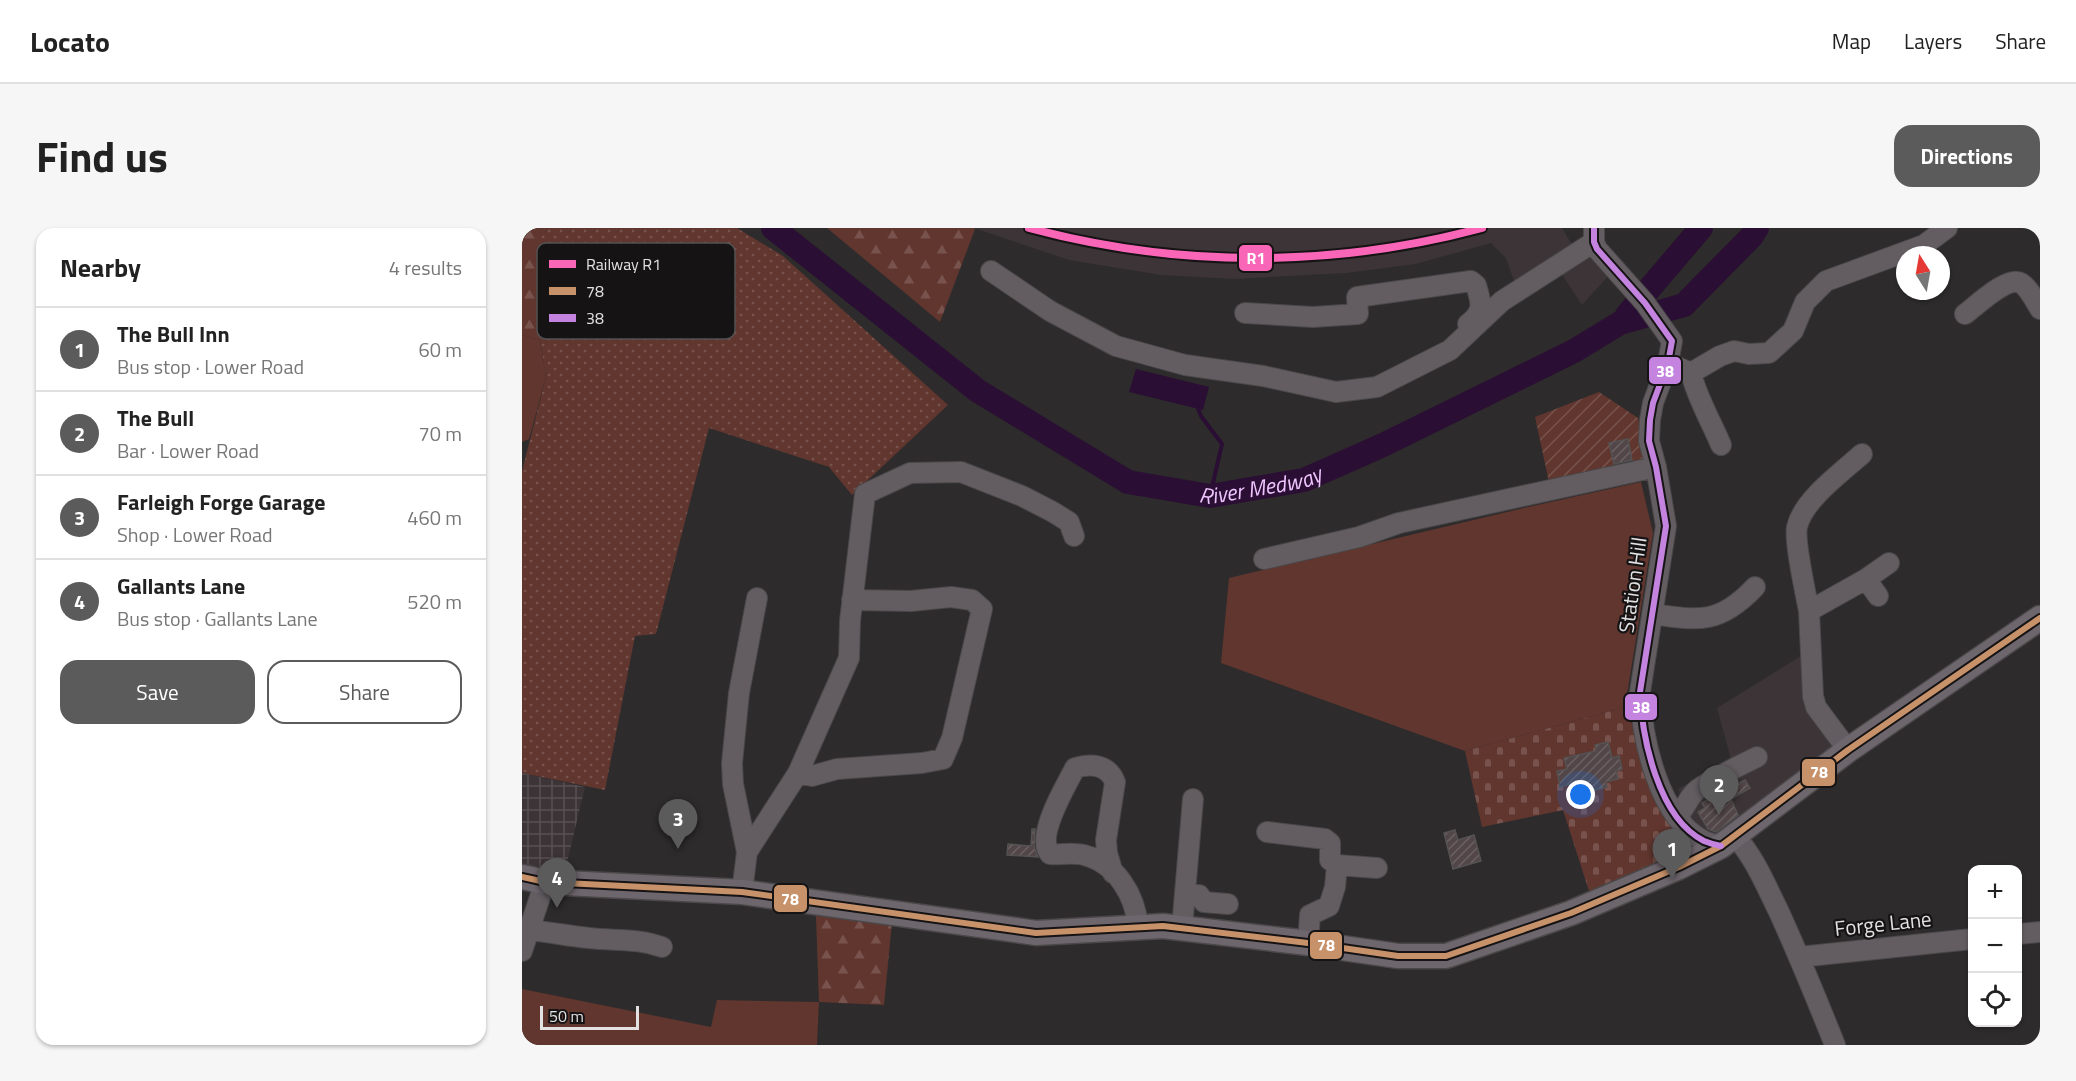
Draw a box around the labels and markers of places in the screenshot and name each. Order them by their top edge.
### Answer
pin: 2 [1700,766,1738,815]
pin: 3 [658,800,698,849]
pin: 1 [1652,830,1692,879]
pin: 4 [537,858,576,908]

